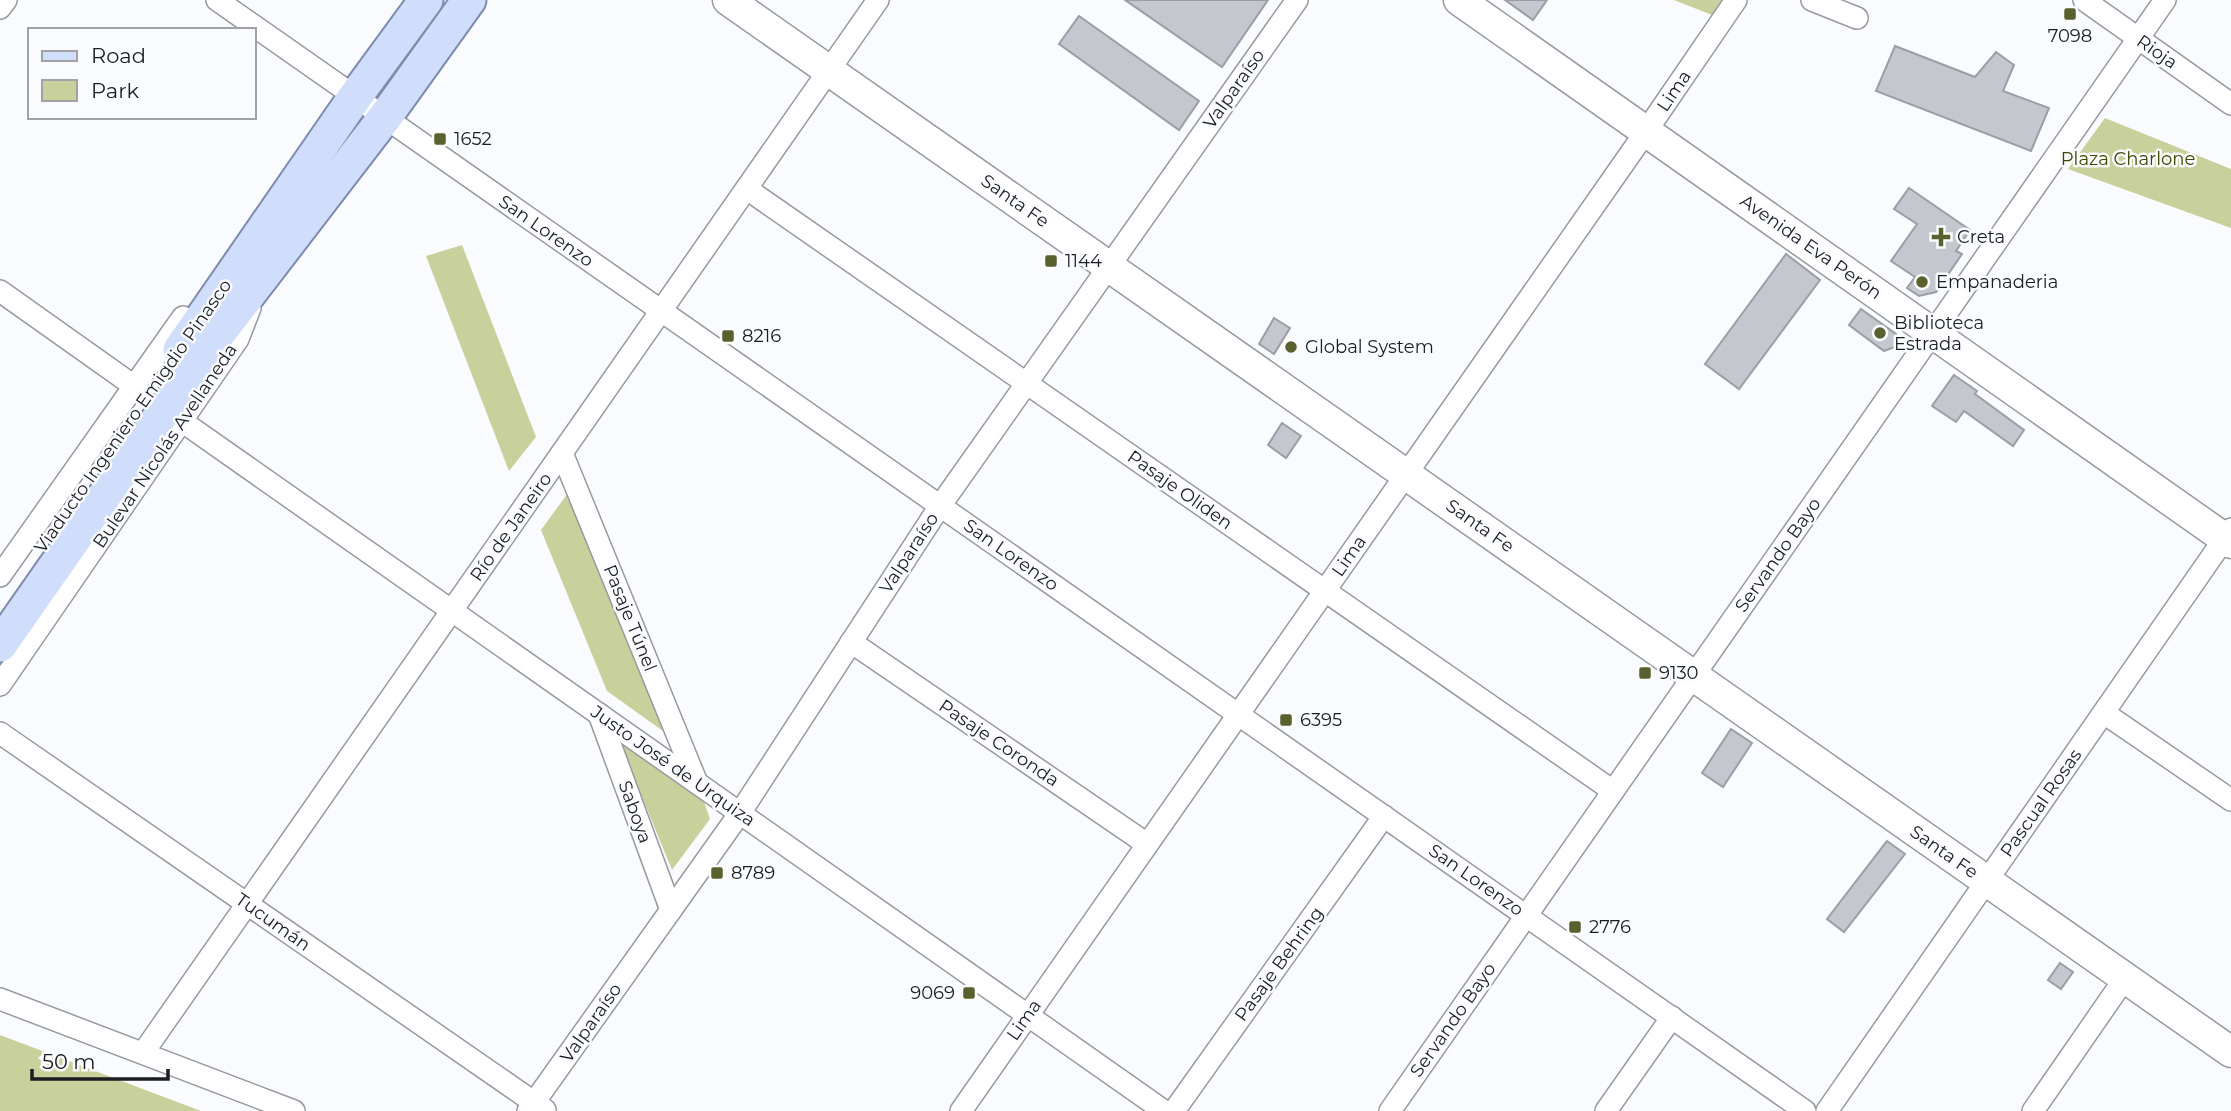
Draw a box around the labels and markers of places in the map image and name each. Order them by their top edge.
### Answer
marker: 7098 [2062,6,2078,22]
place label: 7098 [2048,25,2092,47]
place label: 1652 [454,128,492,150]
marker: 1652 [432,131,448,147]
place label: Creta [1957,226,2005,248]
marker: Creta [1931,227,1951,247]
place label: 1144 [1065,250,1102,272]
marker: 1144 [1043,253,1059,269]
place label: Empanaderia [1936,271,2058,293]
marker: Empanaderia [1914,274,1930,290]
place label: Biblioteca Estrada [1894,312,1984,355]
place label: 8216 [742,325,781,347]
marker: Biblioteca Estrada [1872,325,1888,341]
marker: 8216 [720,328,736,344]
place label: Global System [1305,336,1434,358]
marker: Global System [1283,339,1299,355]
place label: 9130 [1659,662,1699,684]
marker: 9130 [1637,665,1653,681]
place label: 6395 [1300,709,1342,731]
marker: 6395 [1278,712,1294,728]
place label: 8789 [731,862,775,884]
marker: 8789 [709,865,725,881]
place label: 2776 [1589,916,1631,938]
marker: 2776 [1567,919,1583,935]
place label: 9069 [910,982,955,1004]
marker: 9069 [961,985,977,1001]

